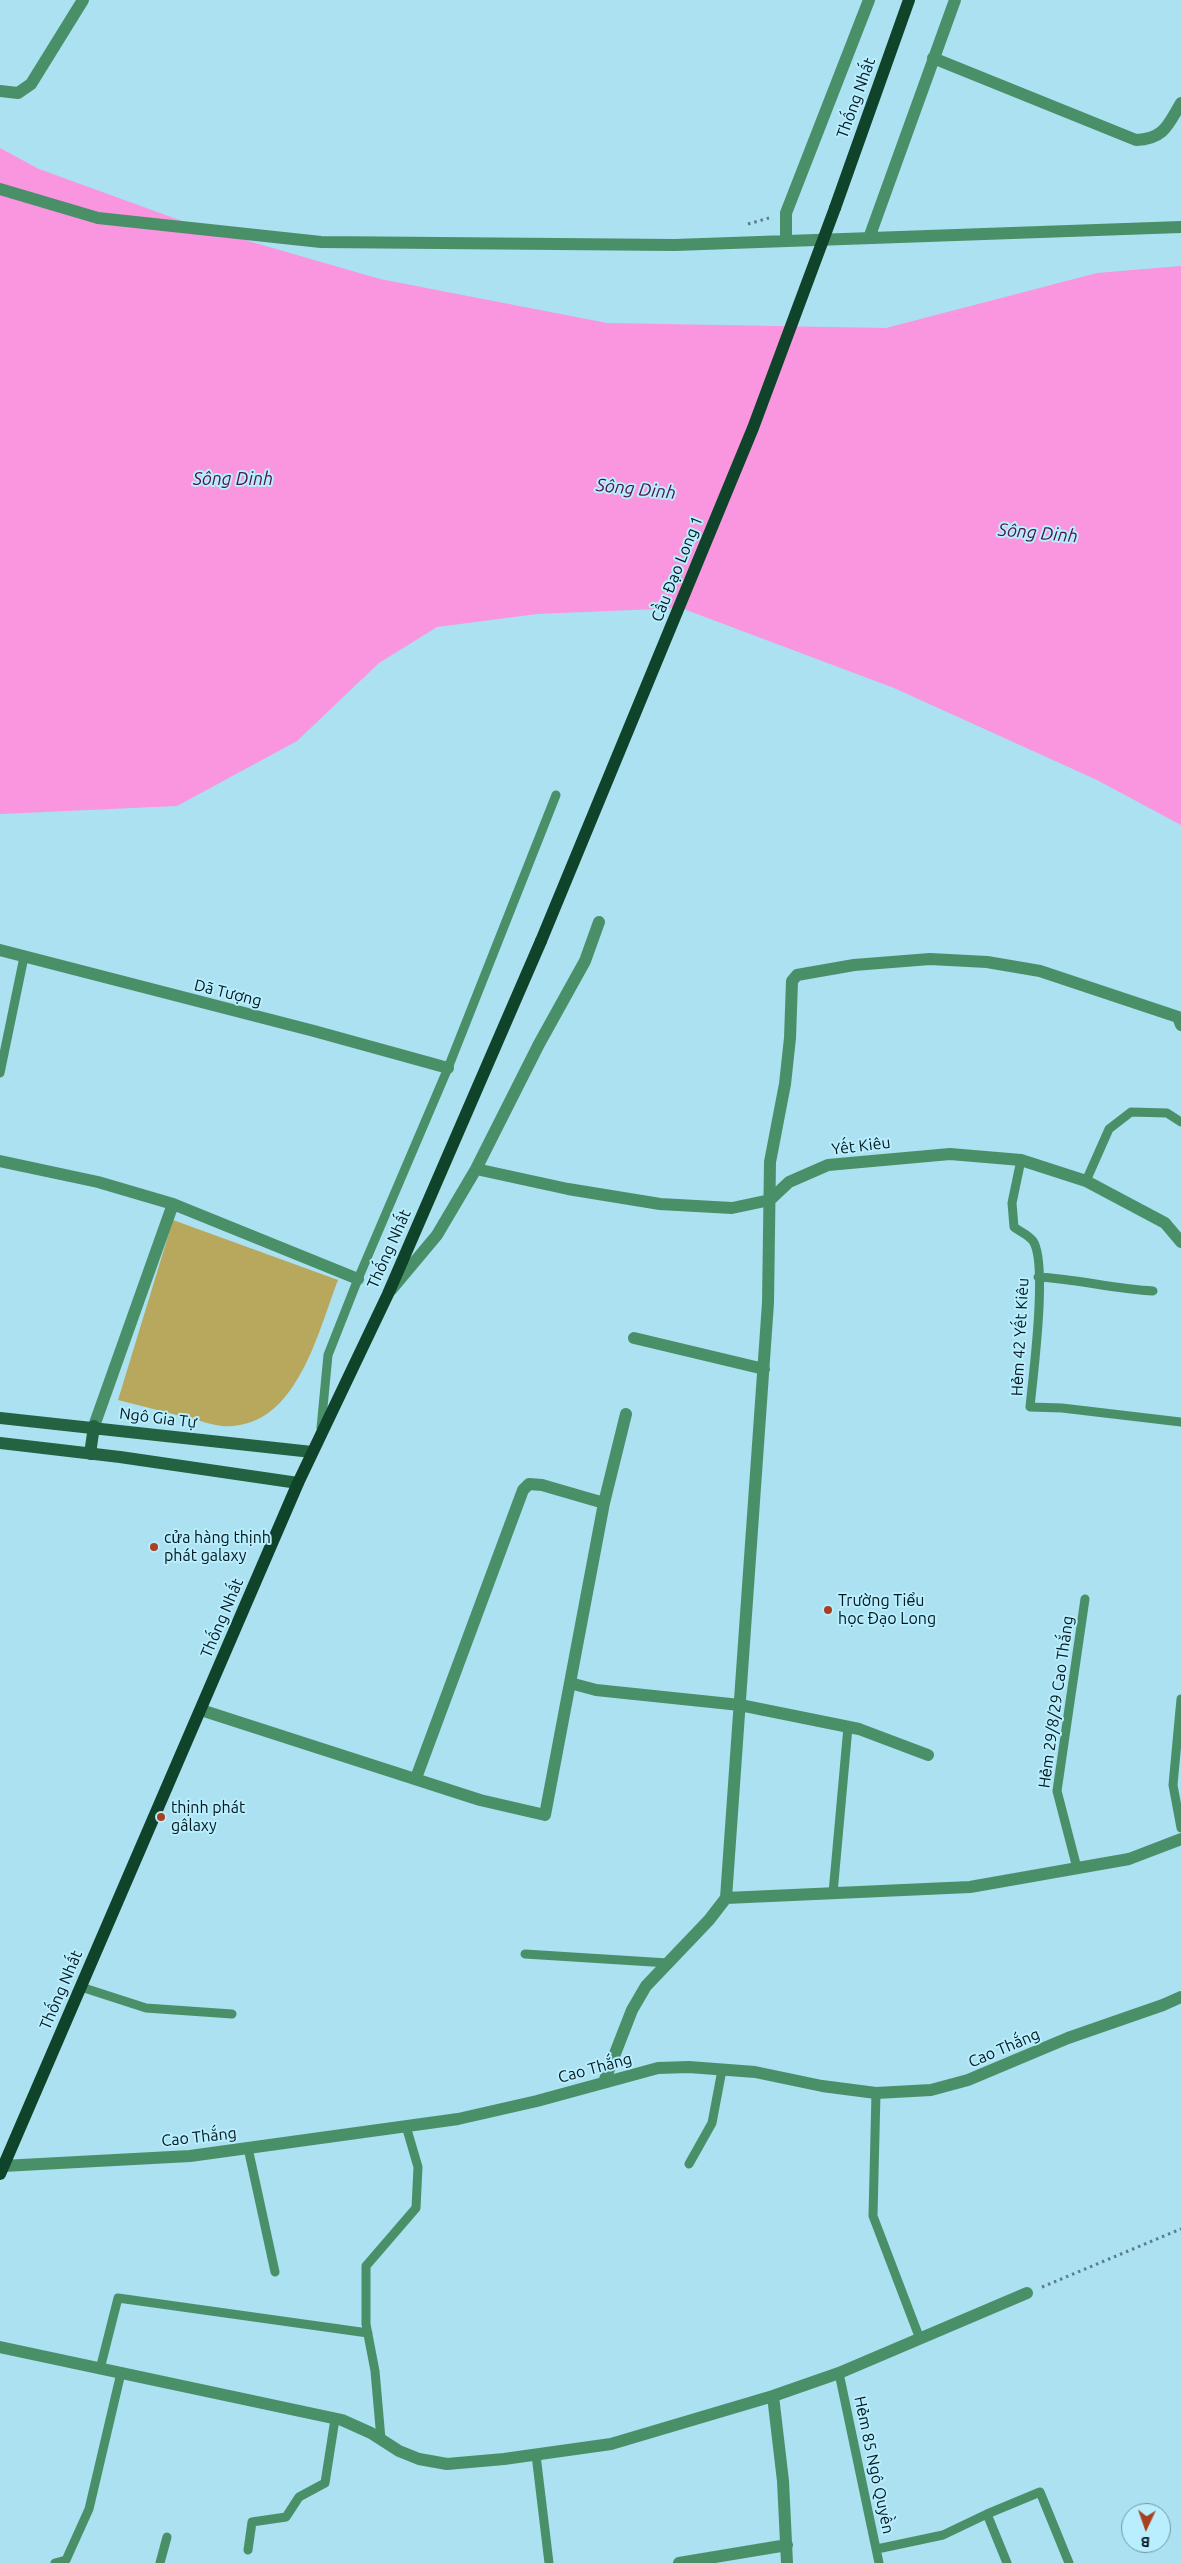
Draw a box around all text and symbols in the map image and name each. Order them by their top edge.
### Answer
street label: Thống Nhất [833,55,879,141]
water label: Sông Dinh [193,468,273,490]
water label: Sông Dinh [595,474,677,504]
street label: Cầu Đạo Long 1 [647,513,707,625]
water label: Sông Dinh [997,519,1079,547]
street label: Dã Tượng [192,975,264,1011]
street label: Yết Kiêu [830,1133,892,1159]
street label: Thống Nhất [363,1207,415,1291]
street label: Hẻm 42 Yết Kiêu [1007,1277,1033,1397]
street label: Ngô Gia Tự [118,1404,198,1432]
place label: cửa hàng thịnh phát galaxy [164,1528,271,1566]
marker: cửa hàng thịnh phát galaxy [148,1541,160,1553]
street label: Thống Nhất [197,1575,247,1661]
place label: Trường Tiểu học Đạo Long [838,1591,936,1629]
marker: Trường Tiểu học Đạo Long [822,1604,834,1616]
street label: Hẻm 29/8/29 Cao Thắng [1034,1615,1078,1789]
place label: thịnh phát gâlaxy [171,1798,245,1836]
marker: thịnh phát gâlaxy [155,1811,167,1823]
street label: Thống Nhất [36,1947,86,2033]
street label: Cao Thắng [965,2024,1043,2072]
street label: Cao Thắng [556,2049,634,2087]
street label: Cao Thắng [160,2123,238,2151]
street label: Hẻm 85 Ngô Quyền [850,2395,898,2535]
north arrow [1121,2503,1171,2553]
text: B [1140,2534,1150,2550]

